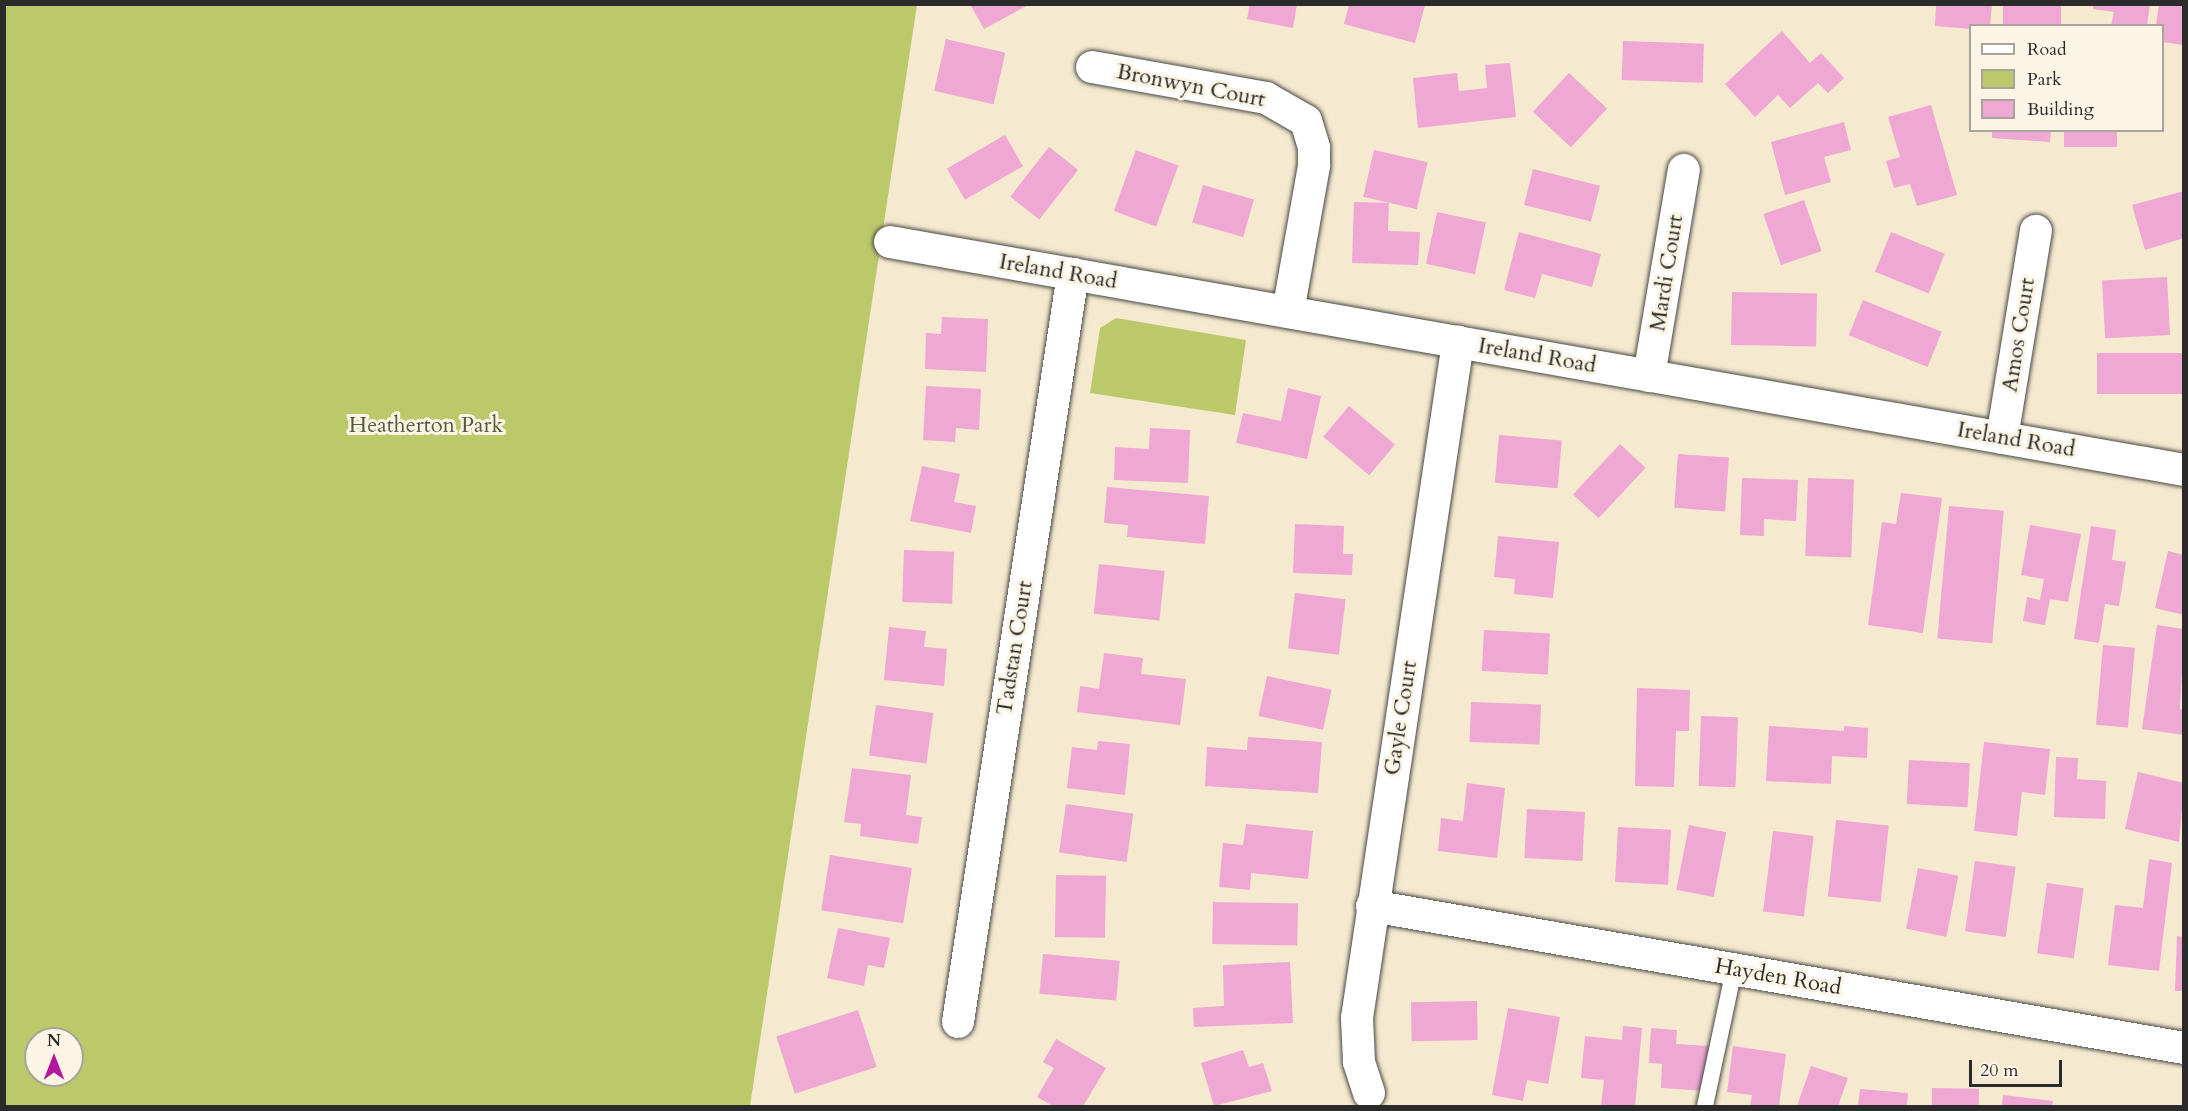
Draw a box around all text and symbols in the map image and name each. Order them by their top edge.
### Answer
legend [1969,24,2164,132]
text: Road [2027,37,2067,62]
street label: Bronwyn Court [1114,59,1268,113]
text: Park [2027,67,2062,92]
text: Building [2027,97,2094,122]
street label: Mardi Court [1645,213,1689,333]
street label: Ireland Road [997,249,1119,295]
street label: Amos Court [1997,276,2041,394]
street label: Ireland Road [1476,333,1598,379]
park label: Heatherton Park [349,413,503,439]
street label: Ireland Road [1955,417,2077,463]
street label: Tadstan Court [991,579,1039,717]
street label: Gayle Court [1379,659,1423,777]
street label: Hayden Road [1713,953,1843,1001]
north arrow [24,1027,84,1087]
text: N [47,1030,61,1052]
scale bar [1972,1048,2065,1086]
text: 20 m [1980,1058,2019,1083]

